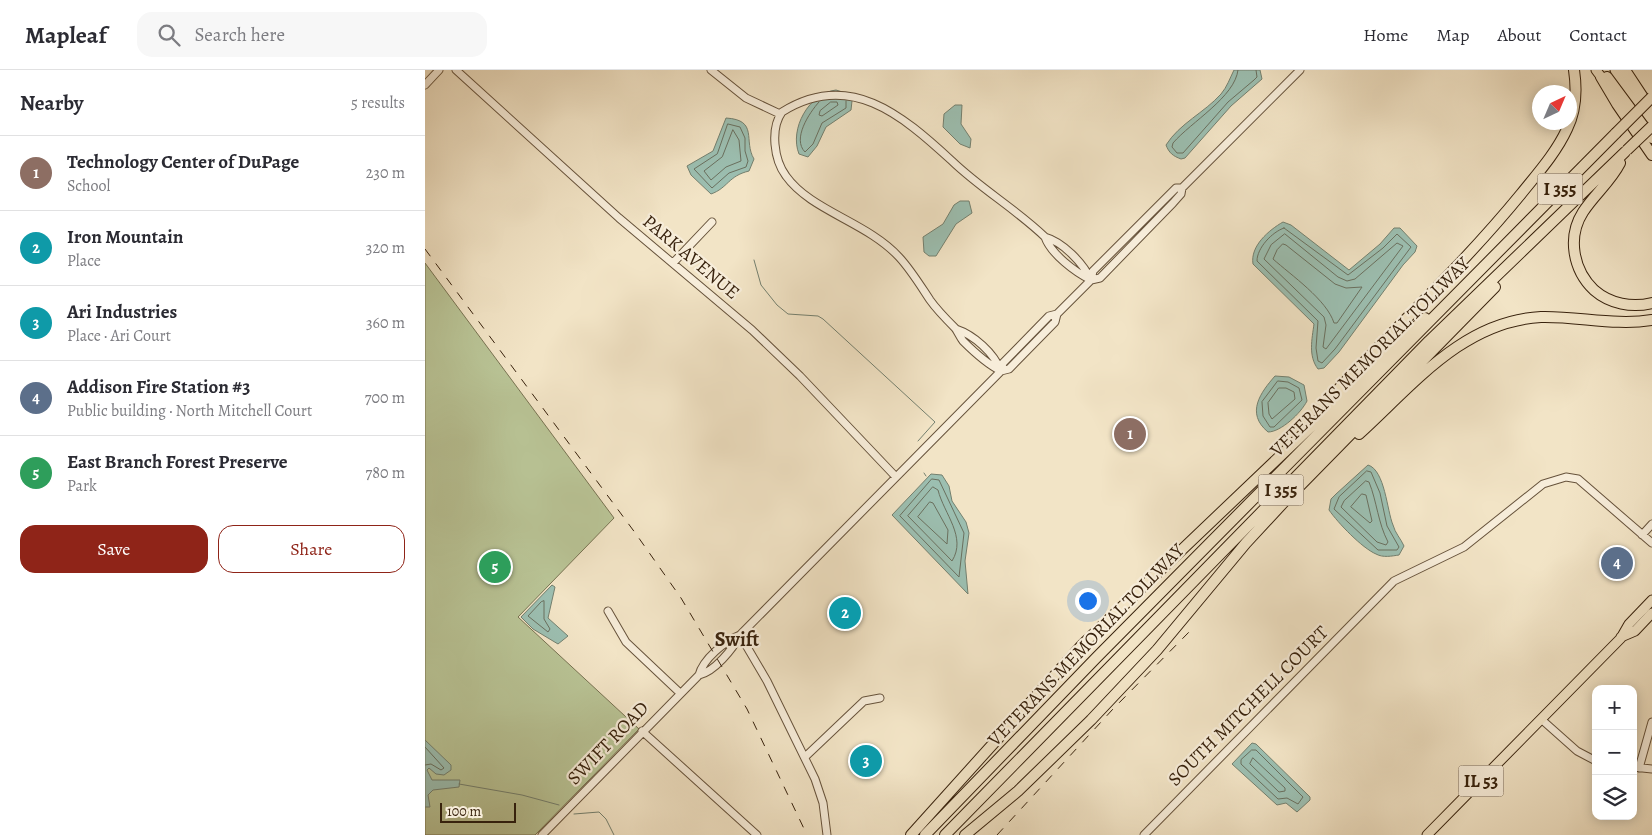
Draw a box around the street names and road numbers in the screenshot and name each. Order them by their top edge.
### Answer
road number: I 355 [1537,174,1583,204]
street label: PARK AVENUE [637,209,745,305]
street label: VETERANS MEMORIAL TOLLWAY [1264,251,1476,463]
road number: I 355 [1259,474,1303,506]
street label: VETERANS MEMORIAL TOLLWAY [981,537,1191,753]
street label: SOUTH MITCHELL COURT [1162,620,1334,792]
street label: SWIFT ROAD [561,695,655,791]
road number: IL 53 [1459,766,1503,796]

